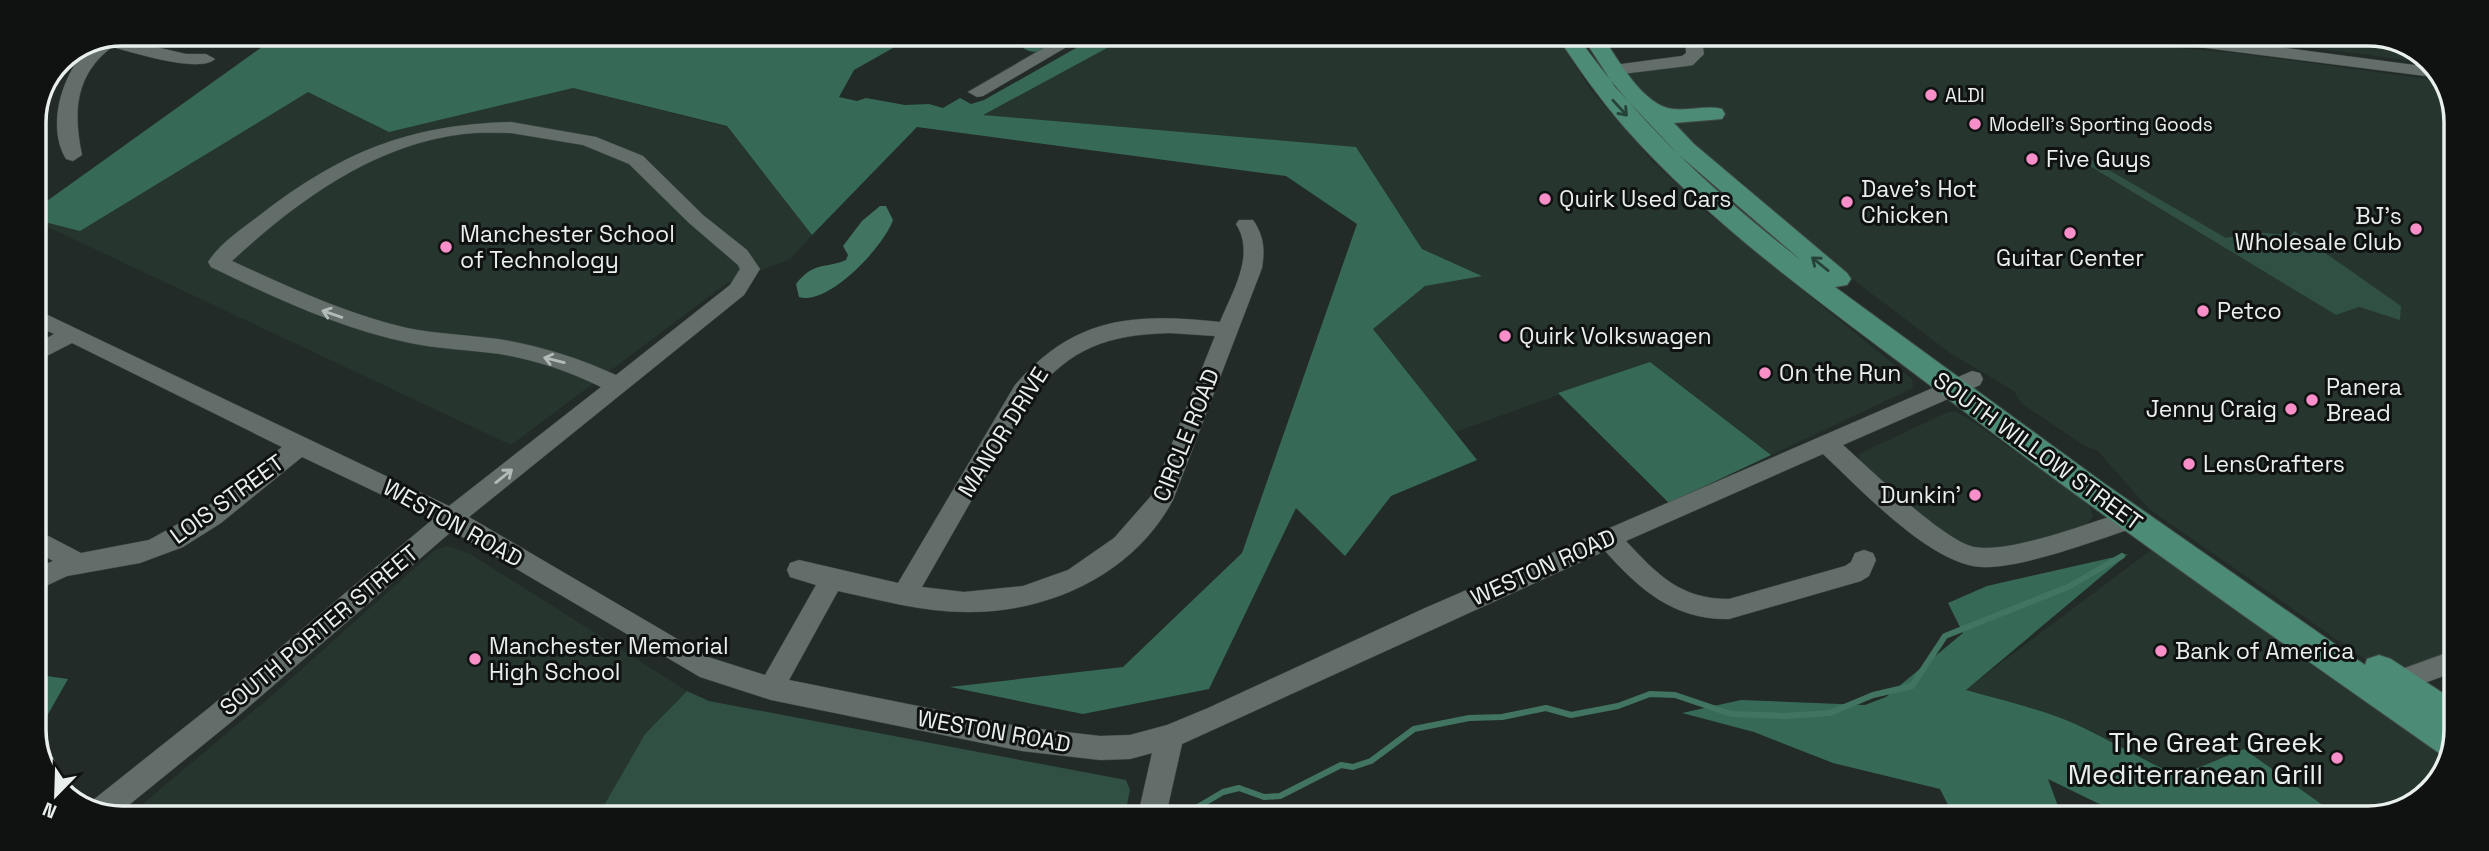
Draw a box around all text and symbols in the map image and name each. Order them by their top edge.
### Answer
place label: ALDI [1945,83,1985,108]
marker: ALDI [1923,87,1939,103]
one-way arrow [1611,99,1628,116]
place label: Modell's Sporting Goods [1989,112,2213,137]
marker: Modell's Sporting Goods [1967,116,1983,132]
place label: Five Guys [2046,144,2151,174]
marker: Five Guys [2024,151,2040,167]
place label: Dave's Hot Chicken [1861,174,1977,230]
place label: Quirk Used Cars [1559,184,1731,214]
marker: Quirk Used Cars [1537,191,1553,207]
marker: Dave's Hot Chicken [1839,194,1855,210]
place label: BJ's Wholesale Club [2235,201,2402,257]
place label: Manchester School of Technology [460,219,675,275]
marker: BJ's Wholesale Club [2408,221,2424,237]
marker: Guitar Center [2062,225,2078,241]
marker: Manchester School of Technology [438,239,454,255]
place label: Guitar Center [1996,243,2144,273]
one-way arrow [1811,257,1829,272]
place label: Petco [2217,296,2282,326]
marker: Petco [2195,303,2211,319]
one-way arrow [321,307,343,319]
place label: Quirk Volkswagen [1519,321,1712,351]
marker: Quirk Volkswagen [1497,328,1513,344]
one-way arrow [543,353,566,366]
place label: On the Run [1779,358,1901,388]
street label: MANOR DRIVE [951,361,1055,503]
street label: CIRCLE ROAD [1146,364,1226,506]
marker: On the Run [1757,365,1773,381]
street label: SOUTH WILLOW STREET [1927,365,2149,537]
place label: Panera Bread [2326,372,2402,428]
marker: Panera Bread [2304,392,2320,408]
place label: Jenny Craig [2146,394,2277,424]
marker: Jenny Craig [2283,401,2299,417]
street label: LOIS STREET [164,447,290,551]
place label: LensCrafters [2203,449,2345,479]
marker: LensCrafters [2181,456,2197,472]
one-way arrow [494,468,513,483]
street label: WESTON ROAD [378,472,528,574]
place label: Dunkin' [1880,480,1961,510]
marker: Dunkin' [1967,487,1983,503]
street label: WESTON ROAD [1466,522,1620,612]
street label: SOUTH PORTER STREET [213,538,425,722]
place label: Manchester Memorial High School [489,631,729,687]
place label: Bank of America [2175,636,2355,666]
marker: Bank of America [2153,643,2169,659]
marker: Manchester Memorial High School [467,651,483,667]
street label: WESTON ROAD [915,703,1073,759]
place label: The Great Greek Mediterranean Grill [2068,724,2323,792]
marker: The Great Greek Mediterranean Grill [2329,750,2345,766]
north arrow [21,760,91,830]
text: N [39,796,60,824]

